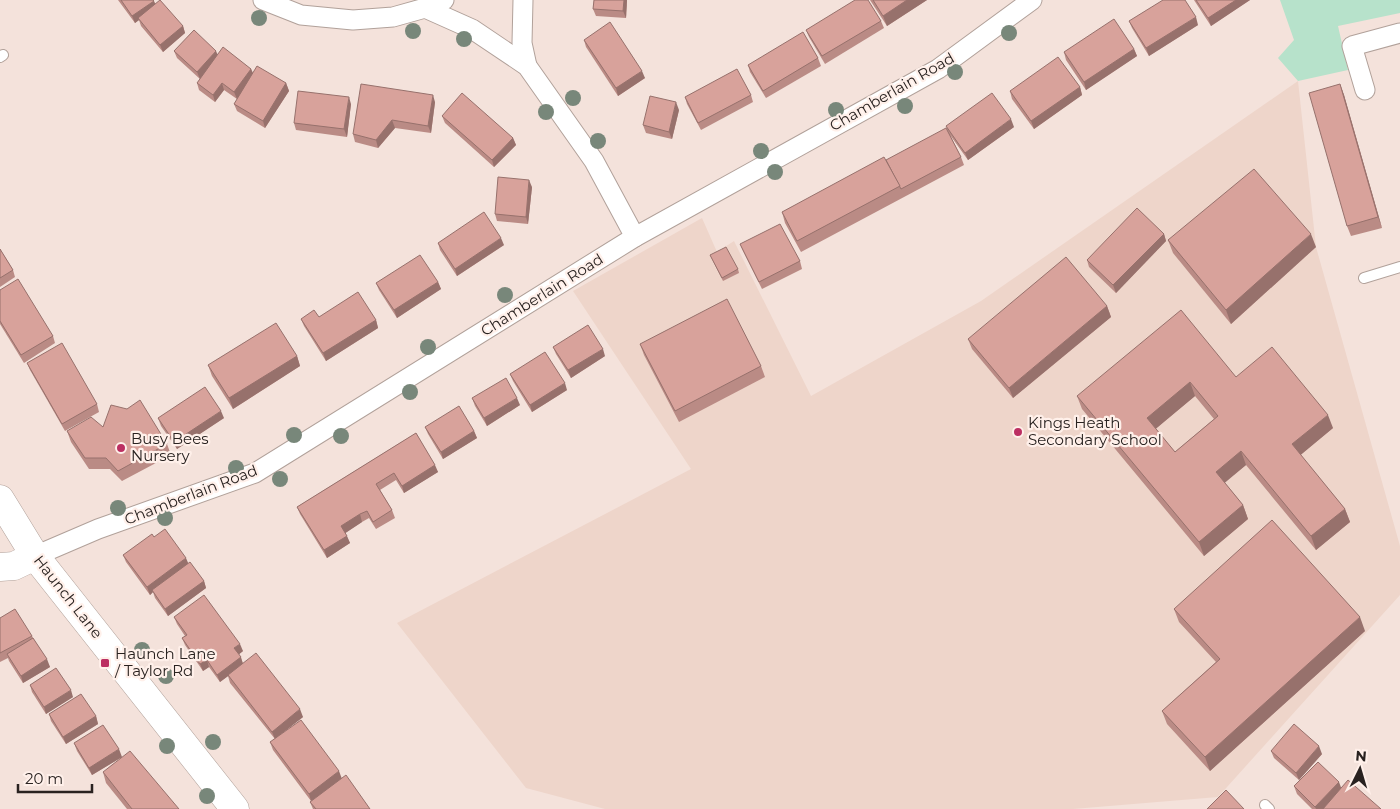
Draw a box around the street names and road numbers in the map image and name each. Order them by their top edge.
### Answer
street label: Chamberlain Road [826,48,958,135]
street label: Chamberlain Road [477,249,607,340]
street label: Chamberlain Road [122,460,260,529]
street label: Haunch Lane [30,551,107,642]

